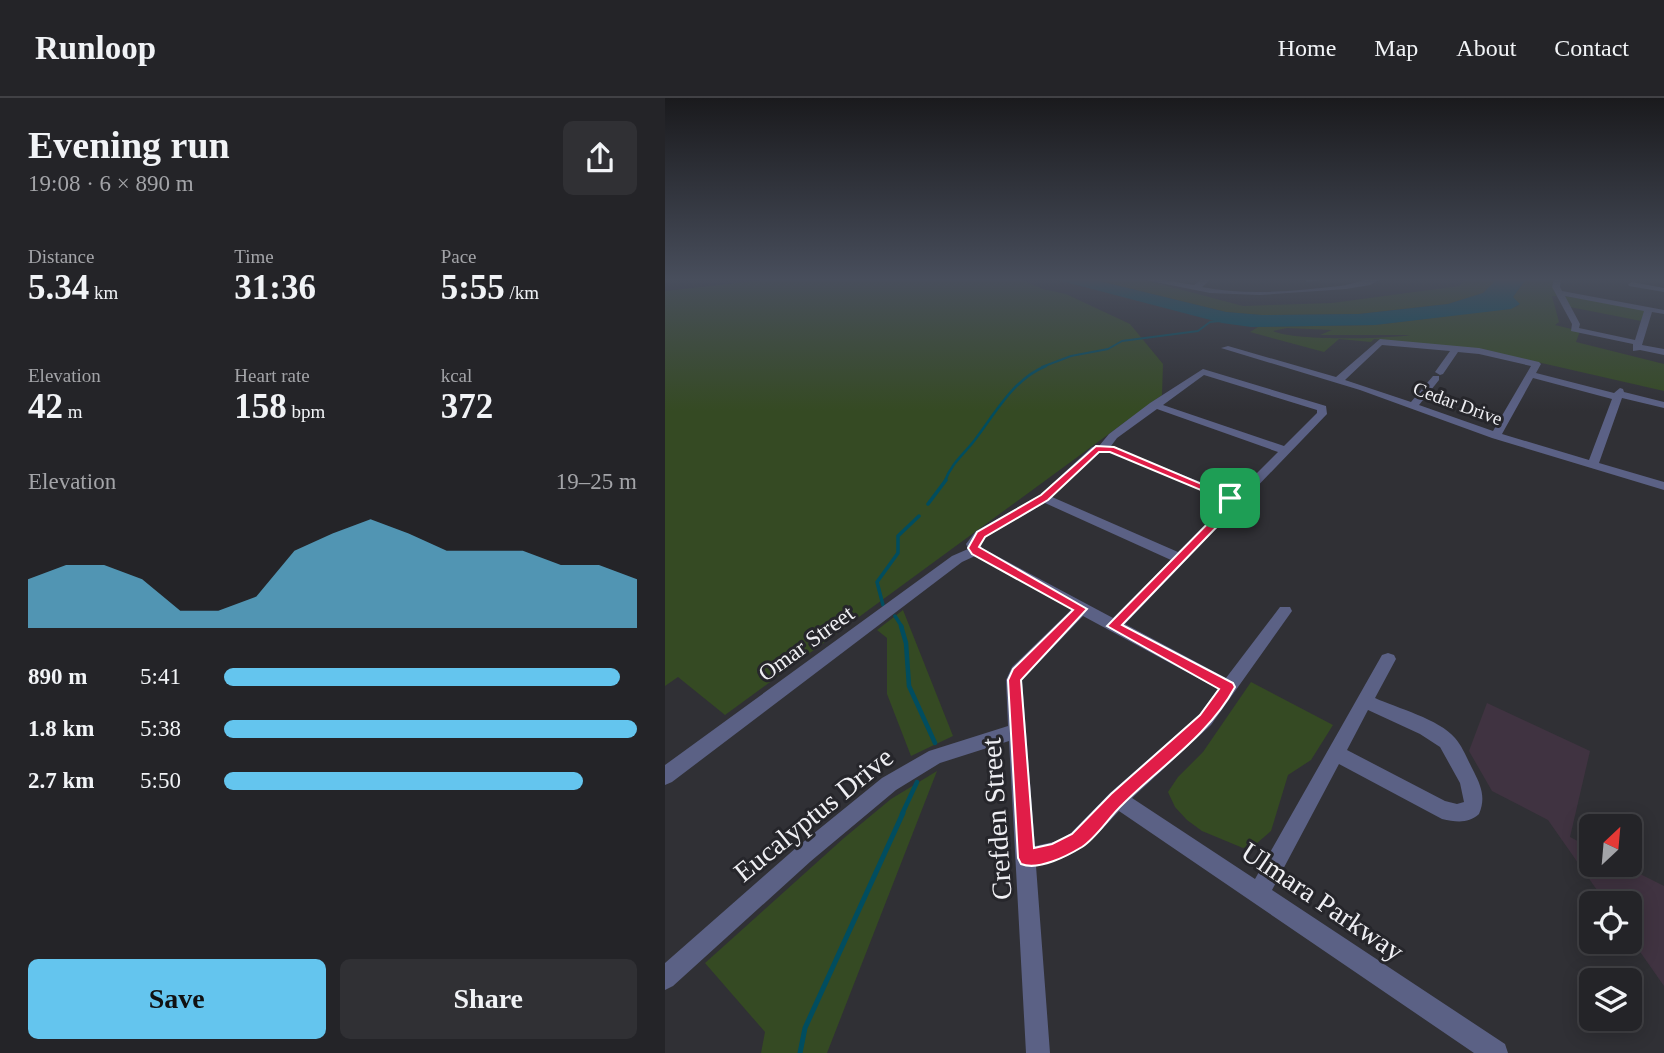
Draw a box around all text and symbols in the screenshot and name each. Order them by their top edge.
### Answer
text: Runloop [35,30,156,66]
text: Home [1278,35,1336,61]
text: Map [1374,35,1418,61]
text: About [1456,35,1516,61]
text: Contact [1554,35,1629,61]
button: share [563,121,637,195]
text: Evening run [28,124,230,166]
text: 19:08 · 6 × 890 m [28,171,194,196]
text: Distance [28,246,94,267]
text: Time [234,246,274,267]
text: Pace [441,246,477,267]
text: 5.34 [28,268,89,307]
text: 31:36 [234,268,316,307]
text: 5:55 [441,268,505,307]
text: km [89,282,118,303]
text: /km [505,282,539,303]
text: Elevation [28,365,101,386]
text: Heart rate [234,365,310,386]
text: kcal [441,365,472,386]
street label: Cedar Drive [1410,378,1505,429]
text: 42 [28,387,63,426]
text: 158 [234,387,287,426]
text: 372 [441,387,493,426]
text: m [63,401,83,422]
text: bpm [287,401,325,422]
pin [1200,468,1260,528]
text: Elevation [28,469,116,494]
text: 19–25 m [556,469,637,494]
icon: arrive [1211,479,1249,517]
street label: Omar Street [754,600,859,686]
text: 890 m [28,664,87,689]
text: 5:41 [140,664,181,689]
text: 1.8 km [28,716,94,741]
text: 5:38 [140,716,181,741]
street label: Crefden Street [975,737,1018,901]
street label: Eucalyptus Drive [728,741,899,888]
text: 2.7 km [28,768,94,793]
text: 5:50 [140,768,181,793]
north arrow [1579,814,1641,877]
map controls [1579,814,1642,1031]
street label: Ulmara Parkway [1236,836,1410,967]
button: locate [1579,891,1642,954]
button: Save [28,959,326,1039]
button: Share [340,959,637,1039]
button: layers [1579,968,1642,1031]

